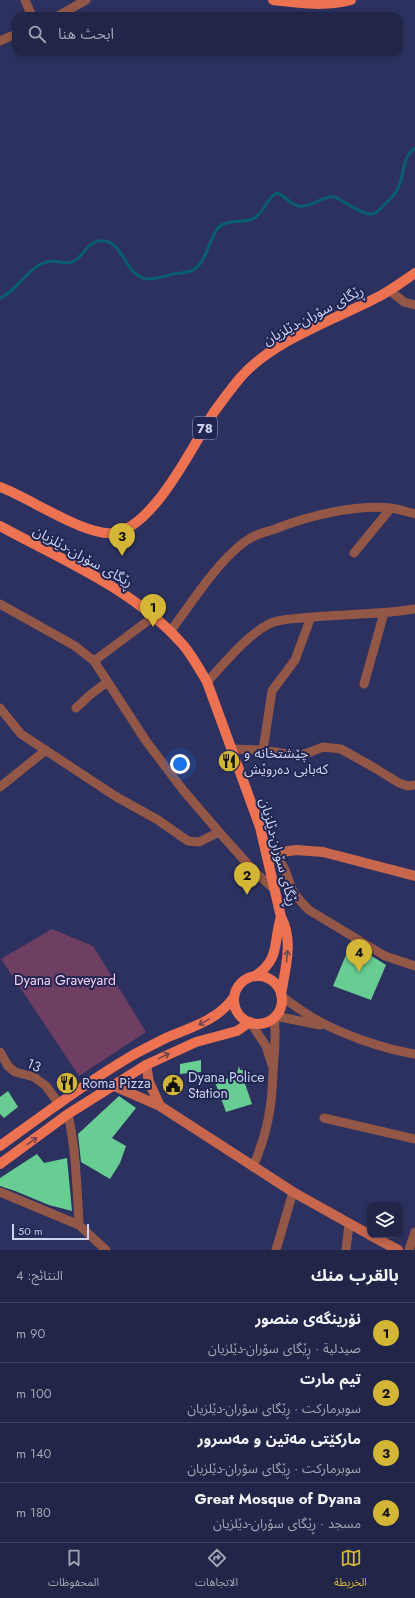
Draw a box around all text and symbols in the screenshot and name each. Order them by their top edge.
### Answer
search box [12,12,403,56]
icon: search [26,23,48,45]
text: ابحث هنا [58,23,114,45]
street label: ڕێگای سۆران-دێلزیان [259,280,368,352]
road number: 78 [193,417,217,439]
street label: ڕێگای سۆران-دێلزیان [29,520,136,593]
pin: 3 [109,523,135,556]
pin: 1 [140,594,166,627]
place label: چێشتخانە و کەبابی دەروێش [244,743,329,779]
restaurant icon: چێشتخانە و کەبابی دەروێش [216,748,242,774]
your location [170,754,190,774]
street label: ڕێگای سۆران-دێلزیان [253,796,303,909]
pin: 2 [234,862,260,895]
pin: 4 [346,939,372,972]
one-way arrow [283,950,291,963]
park label: Dyana Graveyard [14,970,116,990]
one-way arrow [199,1018,211,1026]
one-way arrow [158,1052,170,1059]
street label: 13 [24,1053,45,1077]
place label: Dyana Police Station [188,1067,265,1103]
restaurant icon: Roma Pizza [54,1070,80,1096]
public building icon: Dyana Police Station [160,1072,186,1098]
place label: Roma Pizza [82,1073,151,1093]
one-way arrow [26,1137,37,1145]
map controls [367,1202,403,1238]
button: layers [367,1202,403,1238]
scale bar [12,1222,89,1241]
text: 50 m [18,1223,43,1239]
text: بالقرب منك [311,1263,399,1287]
text: النتائج: 4 [16,1266,63,1285]
text: نۆرینگه‌ی منصور [255,1308,361,1330]
text: 90 m [16,1324,45,1343]
text: 1 [383,1324,389,1343]
text: صيدلية · ڕێگای سۆران-دێلزیان [208,1339,361,1358]
text: تیم مارت [300,1368,361,1390]
text: 100 m [16,1384,52,1403]
text: 2 [382,1384,390,1403]
text: سوبرماركت · ڕێگای سۆران-دێلزیان [187,1399,361,1418]
text: مارکێتی مەتین و مەسرور [198,1428,361,1450]
text: 140 m [16,1444,51,1463]
text: 3 [382,1444,390,1463]
text: سوبرماركت · ڕێگای سۆران-دێلزیان [187,1459,361,1478]
text: Great Mosque of Dyana [195,1488,361,1510]
text: 180 m [16,1503,51,1522]
text: 4 [381,1503,391,1522]
text: مسجد · ڕێگای سۆران-دێلزیان [213,1514,361,1533]
tab: المحفوظات [48,1547,99,1594]
tab: الاتجاهات [195,1547,238,1594]
tab: الخريطة [334,1547,367,1594]

